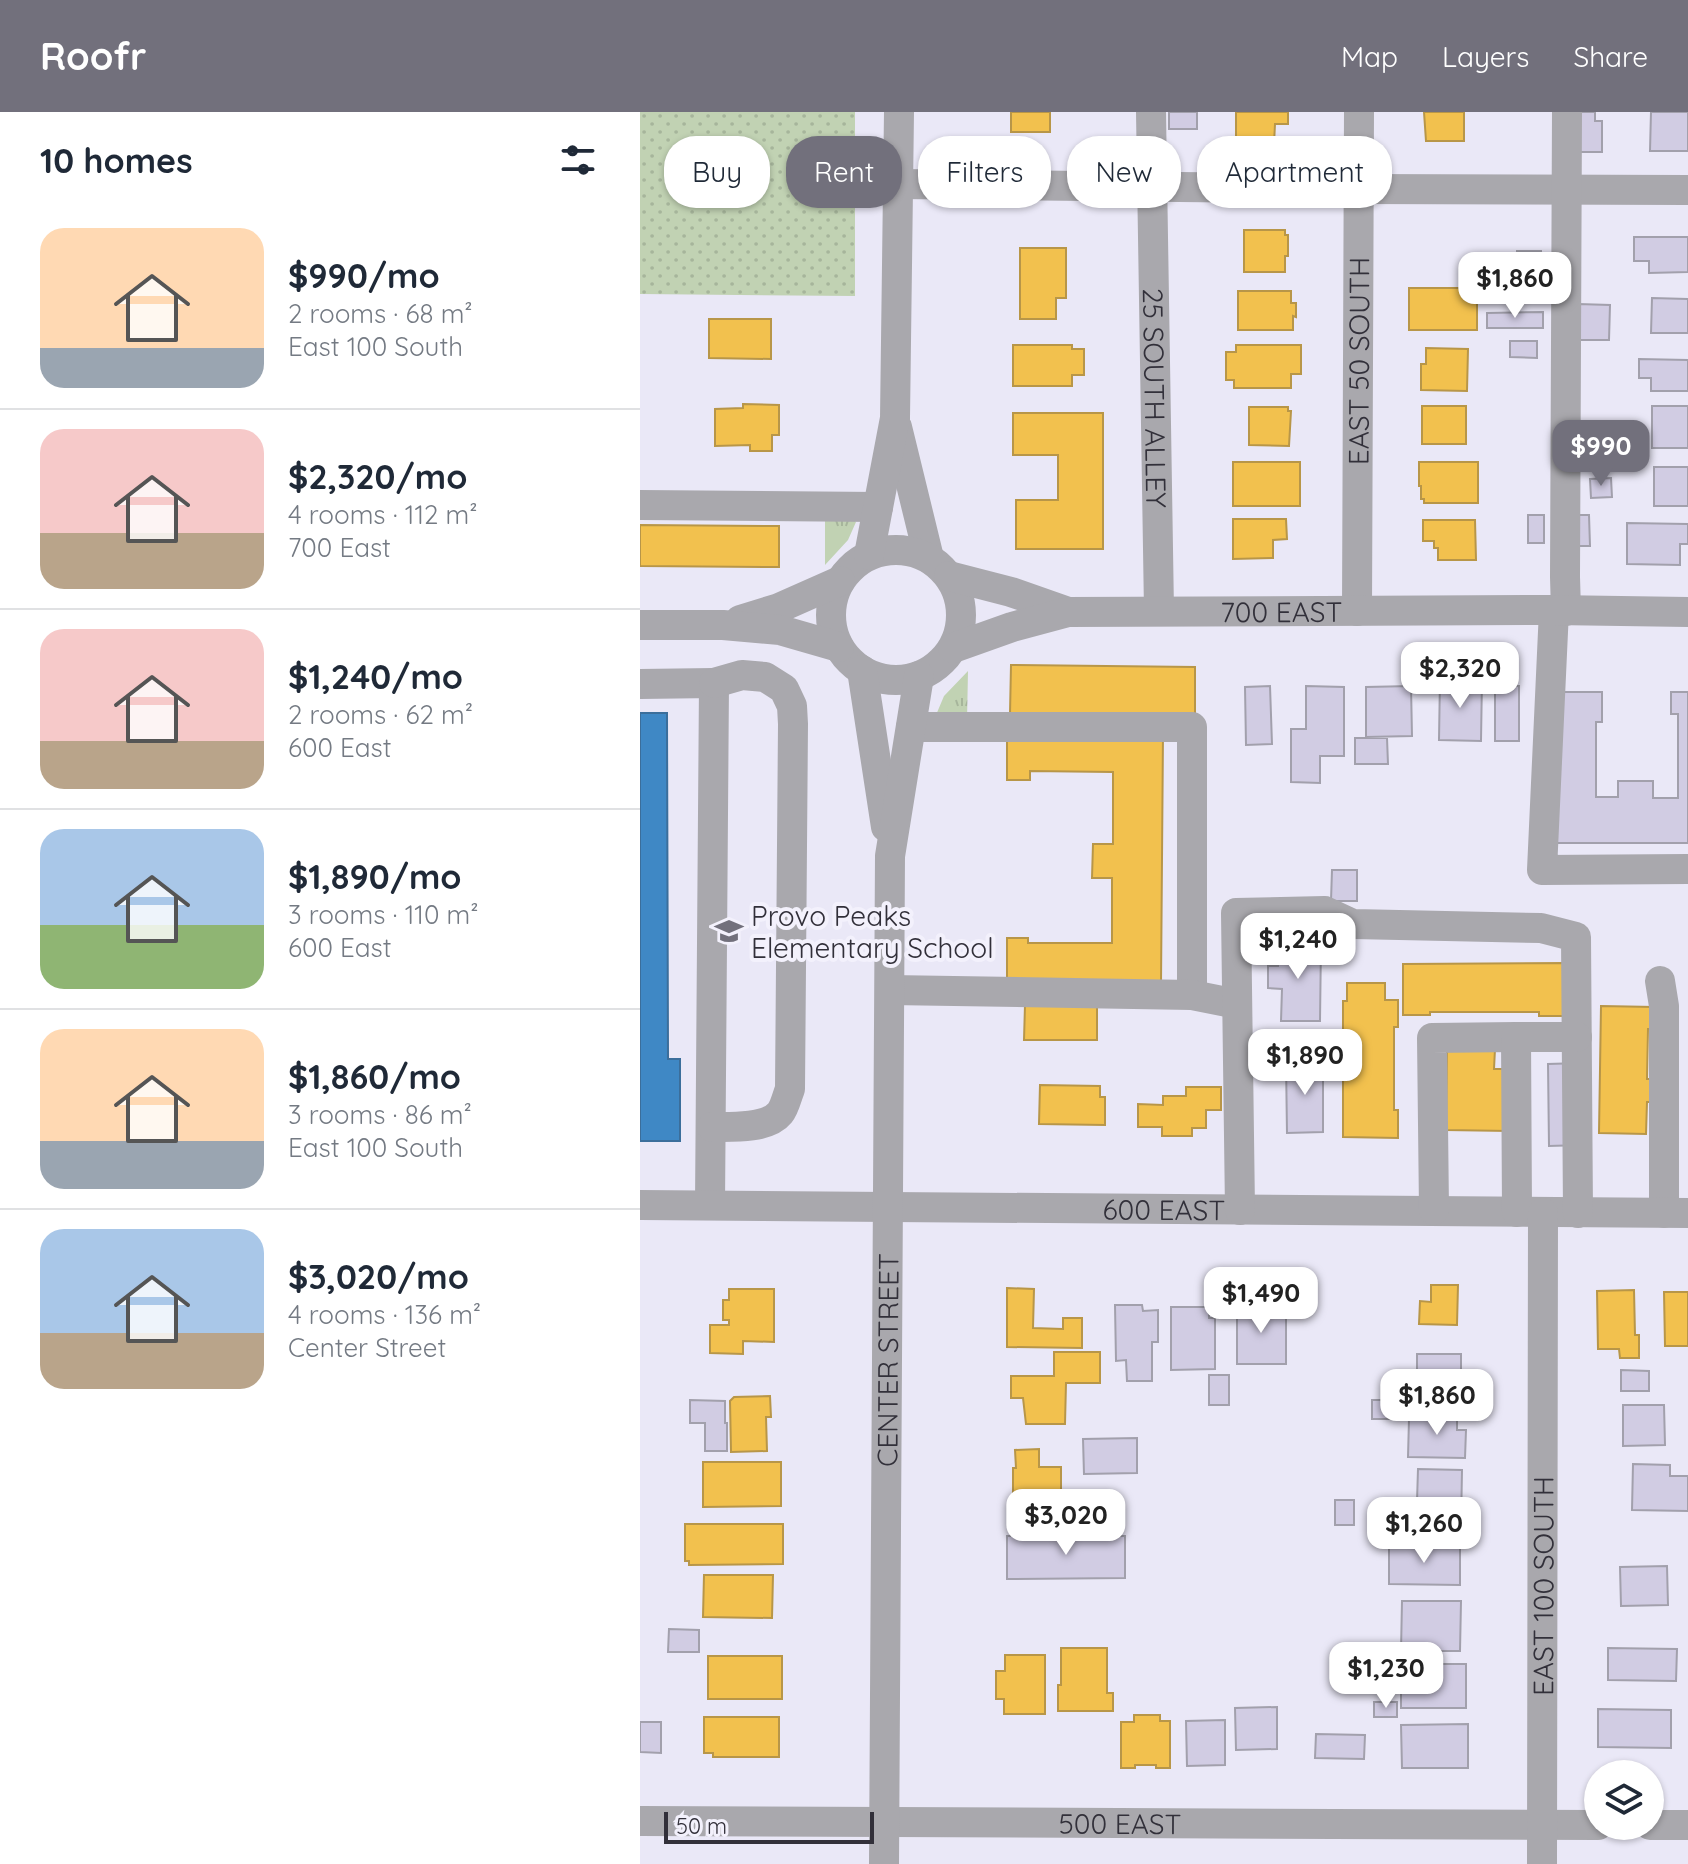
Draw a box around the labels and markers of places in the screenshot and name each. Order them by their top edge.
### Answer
pin: $1,860 [1450,252,1580,320]
pin: $990 [1554,420,1648,488]
pin: $2,320 [1395,642,1525,710]
place label: Provo Peaks Elementary School [751,898,994,965]
pin: $1,240 [1233,913,1363,981]
school or university icon: Provo Peaks Elementary School [714,916,744,946]
pin: $1,890 [1240,1029,1370,1097]
pin: $1,490 [1196,1267,1326,1335]
pin: $1,860 [1372,1369,1502,1437]
pin: $3,020 [1001,1489,1131,1557]
pin: $1,260 [1359,1497,1489,1565]
pin: $1,230 [1321,1642,1451,1710]

